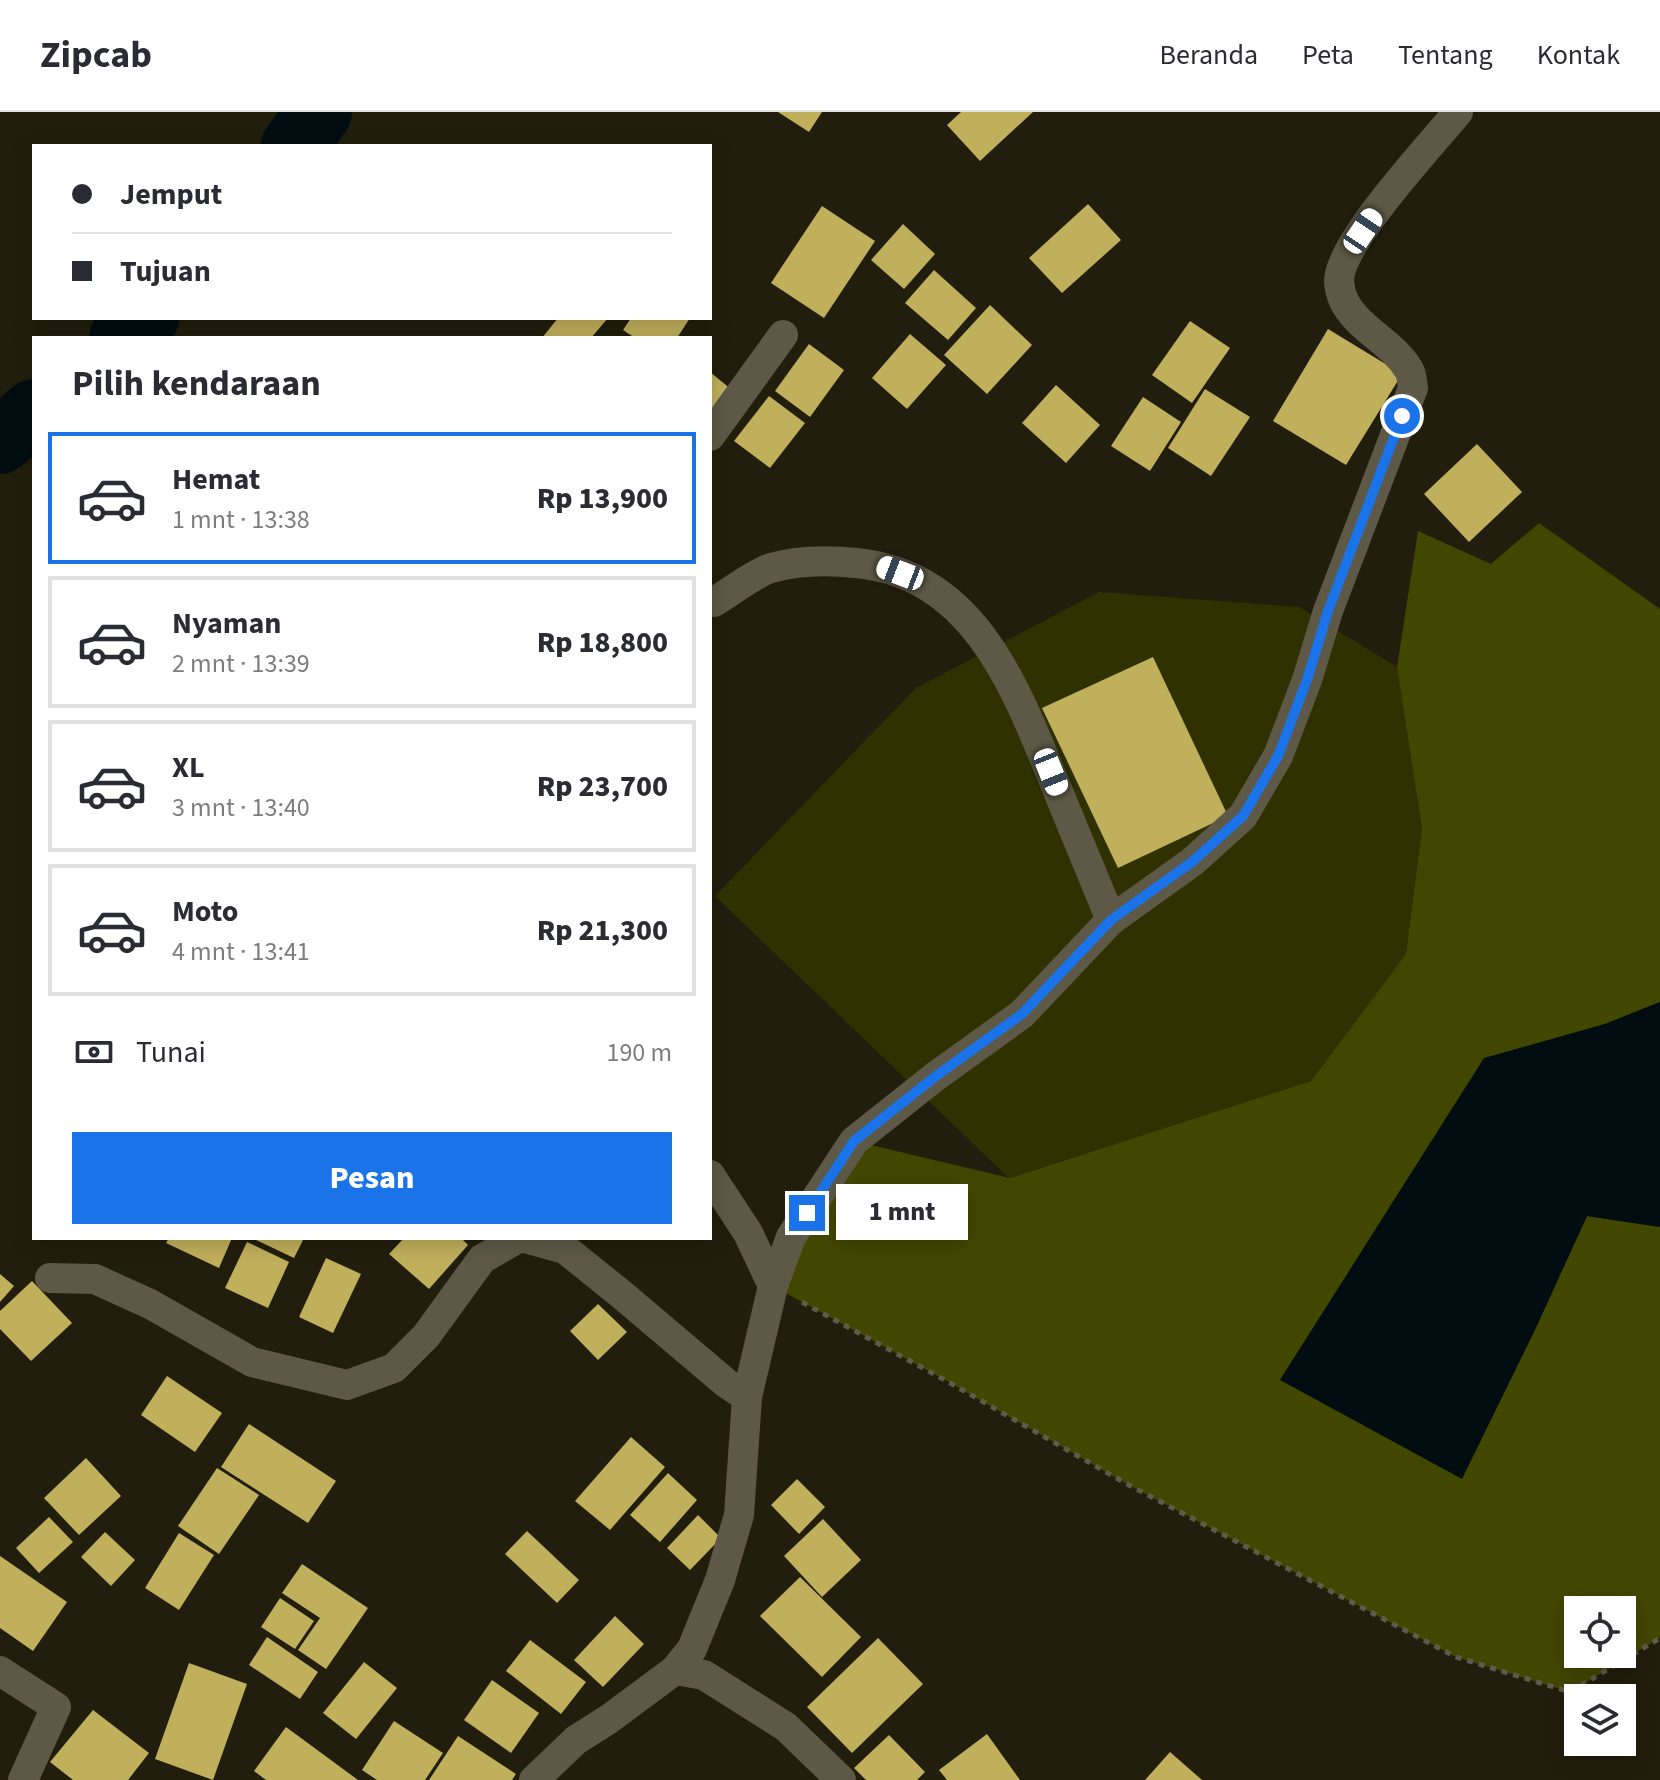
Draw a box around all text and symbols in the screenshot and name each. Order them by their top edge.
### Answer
text: Zipcab [40,28,152,82]
text: Beranda [1160,35,1258,75]
text: Peta [1302,35,1354,75]
text: Tentang [1398,35,1493,75]
text: Kontak [1537,35,1620,75]
text: Jemput [120,173,222,216]
car [1340,204,1386,258]
text: Tujuan [120,250,211,293]
text: Pilih kendaraan [72,358,321,409]
route start [1384,398,1420,434]
text: Hemat [172,458,260,501]
icon: car [76,462,148,534]
text: Rp 13,900 [537,477,668,520]
text: 1 mnt · 13:38 [172,501,310,538]
car [873,553,927,593]
text: Nyaman [172,602,281,645]
icon: car [76,606,148,678]
text: Rp 18,800 [537,621,668,664]
text: 2 mnt · 13:39 [172,645,310,682]
car [1031,745,1071,799]
text: XL [172,746,205,789]
icon: car [76,750,148,822]
text: Rp 23,700 [537,765,668,808]
text: 3 mnt · 13:40 [172,789,310,826]
text: Moto [172,890,238,933]
icon: car [76,894,148,966]
text: Rp 21,300 [537,909,668,952]
text: 4 mnt · 13:41 [172,933,310,970]
icon: cash [72,1030,116,1074]
text: Tunai [136,1031,206,1074]
text: 190 m [606,1034,672,1071]
button: Pesan [72,1132,672,1224]
callout: 1 mnt [835,1185,967,1241]
text: 1 mnt [869,1193,935,1230]
route end [789,1195,825,1231]
map controls [1564,1596,1636,1756]
button: locate [1564,1596,1636,1668]
button: layers [1564,1684,1636,1756]

